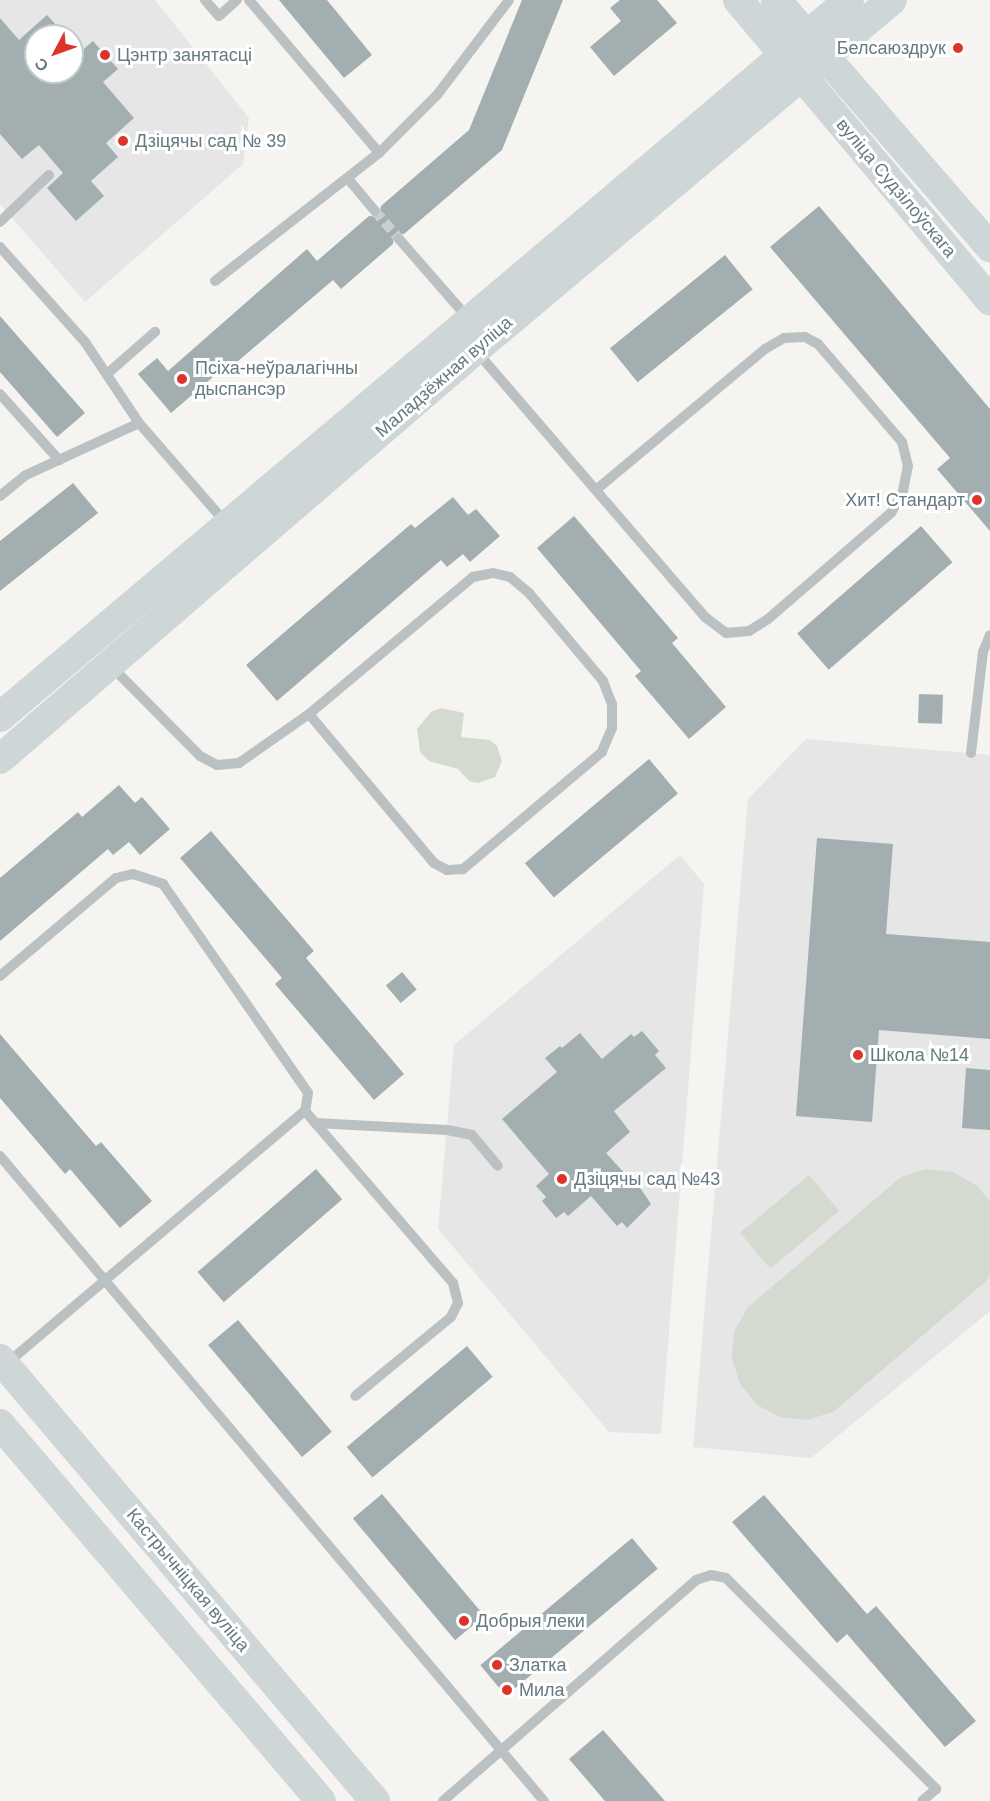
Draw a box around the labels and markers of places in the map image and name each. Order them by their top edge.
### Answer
place label: Белсаюздрук [837,37,946,59]
marker: Белсаюздрук [951,41,965,55]
place label: Цэнтр занятасці [117,44,252,66]
marker: Цэнтр занятасці [98,48,112,62]
place label: Дзіцячы сад № 39 [135,130,286,152]
marker: Дзіцячы сад № 39 [116,134,130,148]
place label: Псіха-неўралагічны дыспансэр [195,358,358,400]
marker: Псіха-неўралагічны дыспансэр [173,370,191,388]
place label: Хит! Стандарт [845,489,965,511]
marker: Хит! Стандарт [970,493,984,507]
place label: Школа №14 [870,1044,969,1066]
marker: Школа №14 [851,1048,865,1062]
place label: Дзіцячы сад №43 [574,1168,720,1190]
marker: Дзіцячы сад №43 [555,1172,569,1186]
place label: Добрыя леки [476,1610,585,1632]
marker: Добрыя леки [457,1614,471,1628]
place label: Златка [509,1654,567,1676]
marker: Златка [490,1658,504,1672]
place label: Мила [519,1679,565,1701]
marker: Мила [500,1683,514,1697]

